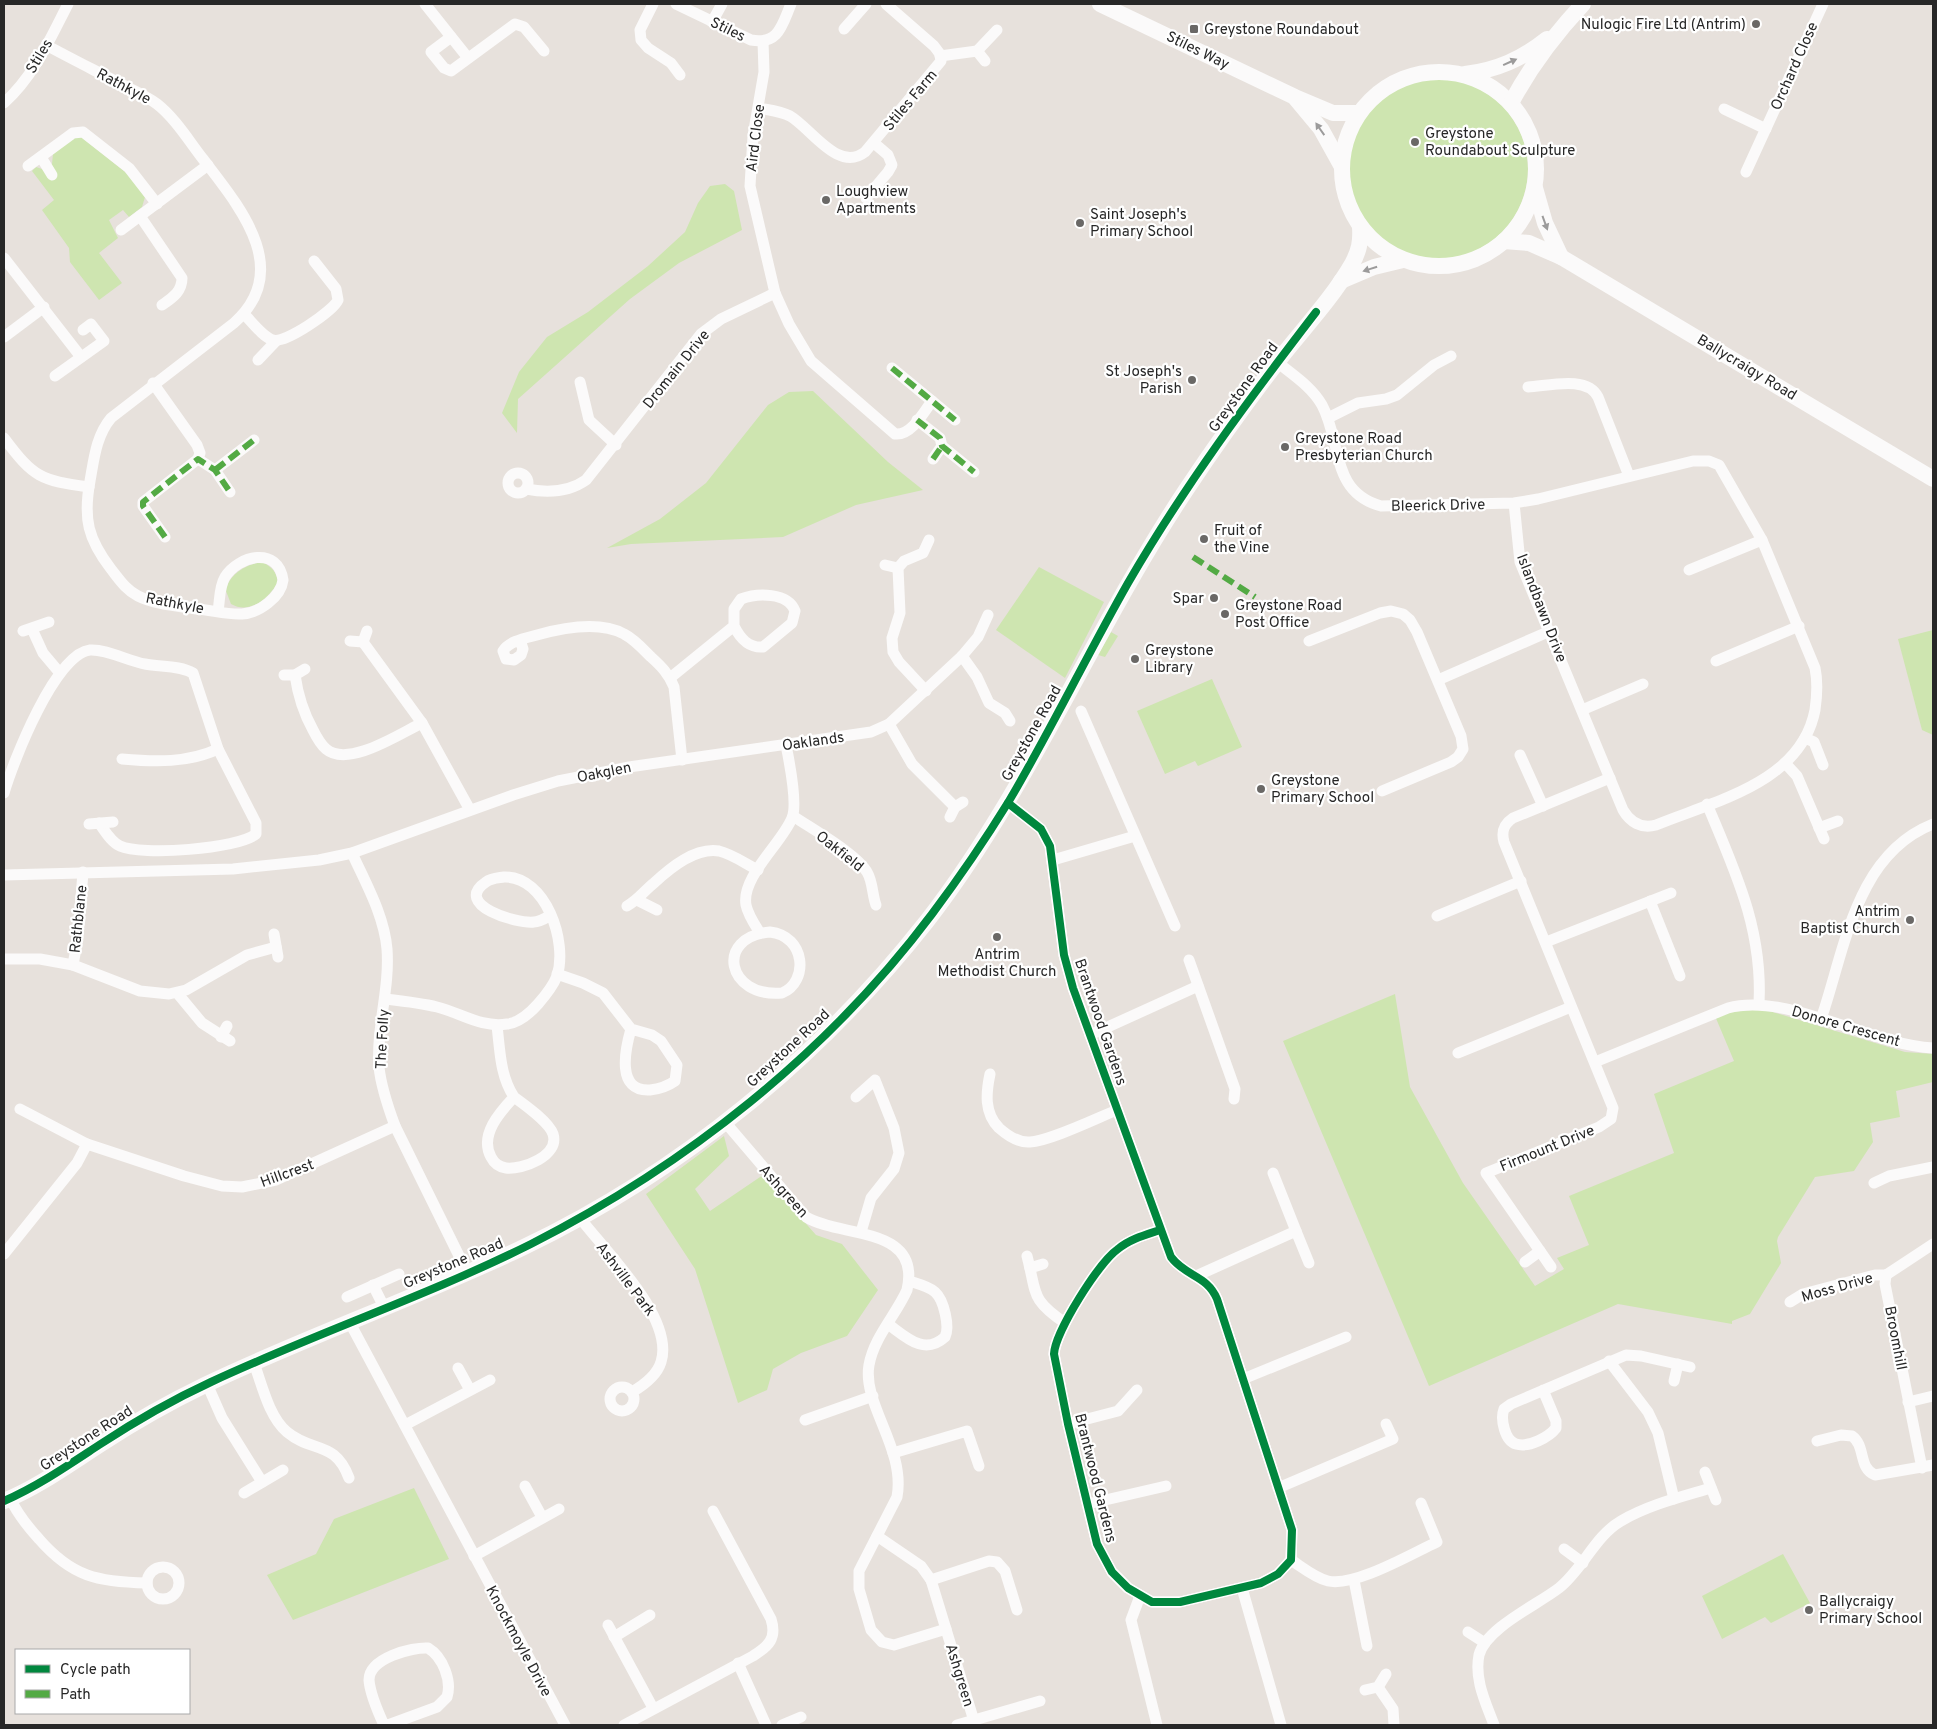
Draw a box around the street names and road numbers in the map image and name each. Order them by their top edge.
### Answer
street label: Stiles [707,14,748,47]
street label: Orchard Close [1767,19,1823,114]
street label: Stiles Way [1163,28,1232,75]
street label: Stiles [23,36,58,77]
street label: Rathkyle [93,65,154,110]
street label: Stiles Farm [880,66,942,135]
street label: Aird Close [743,103,770,173]
street label: Dromain Drive [640,327,715,413]
street label: Ballycraigy Road [1693,331,1800,406]
street label: Greystone Road [1205,339,1283,437]
street label: Bleerick Drive [1391,496,1485,517]
street label: Islandbawn Drive [1511,552,1570,665]
street label: Rathkyle [144,590,205,619]
street label: Greystone Road [998,682,1067,785]
street label: Oaklands [781,729,846,756]
street label: Oakglen [575,759,633,788]
street label: Oakfield [811,828,867,877]
street label: Rathblane [66,884,93,954]
street label: Brantwood Gardens [1069,957,1130,1088]
street label: Donore Crescent [1789,1003,1902,1052]
street label: Greystone Road [743,1006,835,1092]
street label: The Folly [372,1008,395,1070]
street label: Firmount Drive [1497,1122,1598,1177]
street label: Hillcrest [258,1156,317,1193]
street label: Ashgreen [754,1162,812,1222]
street label: Greystone Road [401,1235,506,1294]
street label: Ashville Park [591,1239,659,1321]
street label: Moss Drive [1799,1269,1875,1308]
street label: Broomhill [1879,1305,1910,1372]
street label: Greystone Road [37,1402,137,1476]
street label: Brantwood Gardens [1069,1412,1120,1545]
street label: Knockmoyle Drive [480,1583,555,1700]
street label: Ashgreen [940,1642,977,1709]

